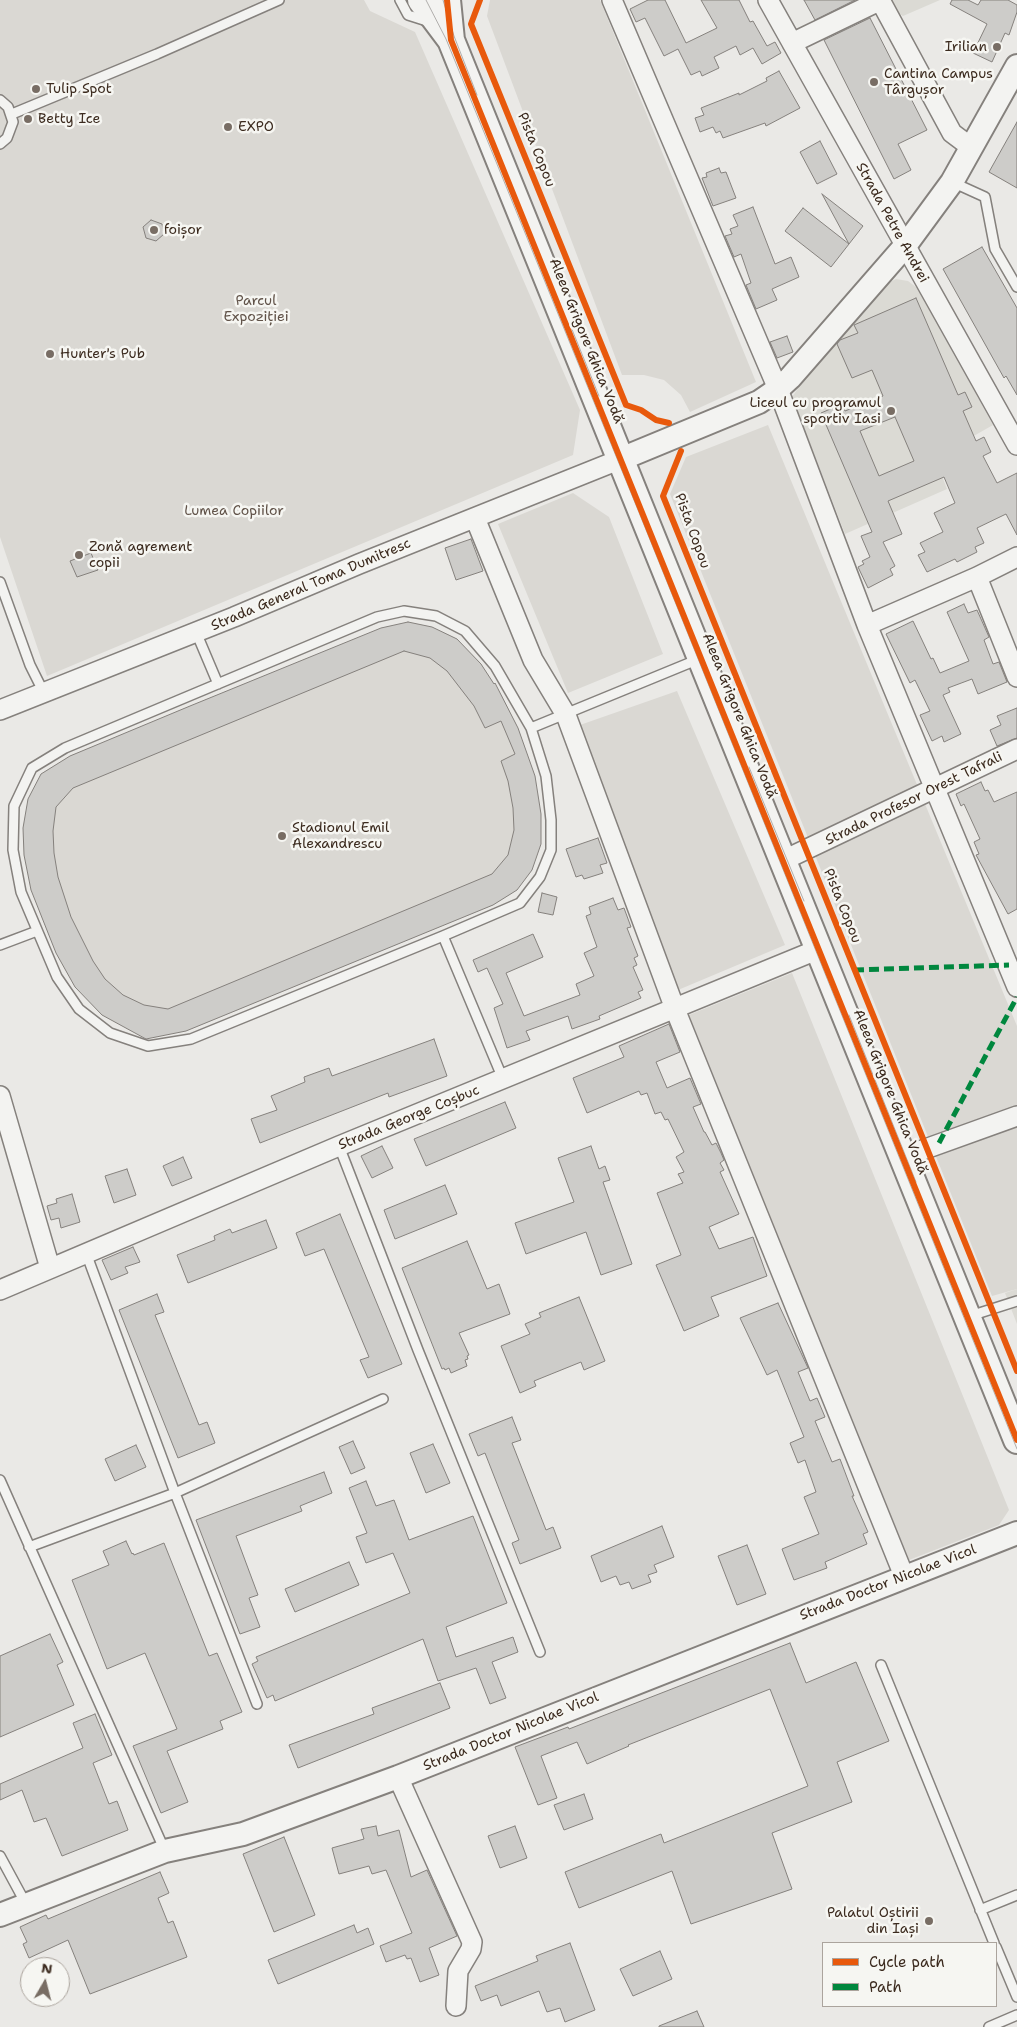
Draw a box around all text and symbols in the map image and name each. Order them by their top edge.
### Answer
place label: Irilian [945,39,987,55]
marker: Irilian [991,41,1003,53]
place label: Cantina Campus Târgușor [884,66,993,98]
marker: Cantina Campus Târgușor [868,76,880,88]
place label: Tulip Spot [46,81,112,97]
marker: Tulip Spot [30,83,42,95]
street label: Pista Copou [513,110,559,190]
place label: Betty Ice [38,111,100,127]
marker: Betty Ice [22,113,34,125]
place label: EXPO [238,119,274,135]
marker: EXPO [222,121,234,133]
street label: Strada Petre Andrei [852,160,932,286]
place label: foișor [164,222,202,238]
marker: foișor [148,224,160,236]
street label: Aleea Grigore Ghica Vodă [545,256,627,426]
park label: Parcul Expoziției [223,293,289,326]
place label: Hunter's Pub [60,346,145,362]
marker: Hunter's Pub [44,348,56,360]
place label: Liceul cu programul sportiv Iasi [749,395,881,428]
marker: Liceul cu programul sportiv Iasi [885,405,897,417]
street label: Pista Copou [671,491,713,571]
park label: Lumea Copiilor [184,503,284,519]
street label: Strada General Toma Dumitresc [209,535,413,635]
place label: Zonă agrement copii [89,539,192,572]
marker: Zonă agrement copii [73,549,85,561]
street label: Aleea Grigore Ghica Vodă [698,631,780,801]
street label: Strada Profesor Orest Tafrali [823,749,1005,849]
place label: Stadionul Emil Alexandrescu [292,820,389,852]
marker: Stadionul Emil Alexandrescu [276,830,288,842]
street label: Pista Copou [819,866,865,946]
street label: Aleea Grigore Ghica Vodă [849,1007,931,1177]
street label: Strada George Coșbuc [336,1082,482,1154]
street label: Strada Doctor Nicolae Vicol [797,1542,979,1624]
street label: Strada Doctor Nicolae Vicol [421,1689,601,1775]
place label: Palatul Oștirii din Iași [827,1905,919,1938]
marker: Palatul Oștirii din Iași [923,1915,935,1927]
legend [822,1942,997,2007]
text: Cycle path [869,1952,945,1972]
north arrow [20,1957,70,2007]
text: N [40,1958,54,1978]
text: Path [869,1977,902,1997]

